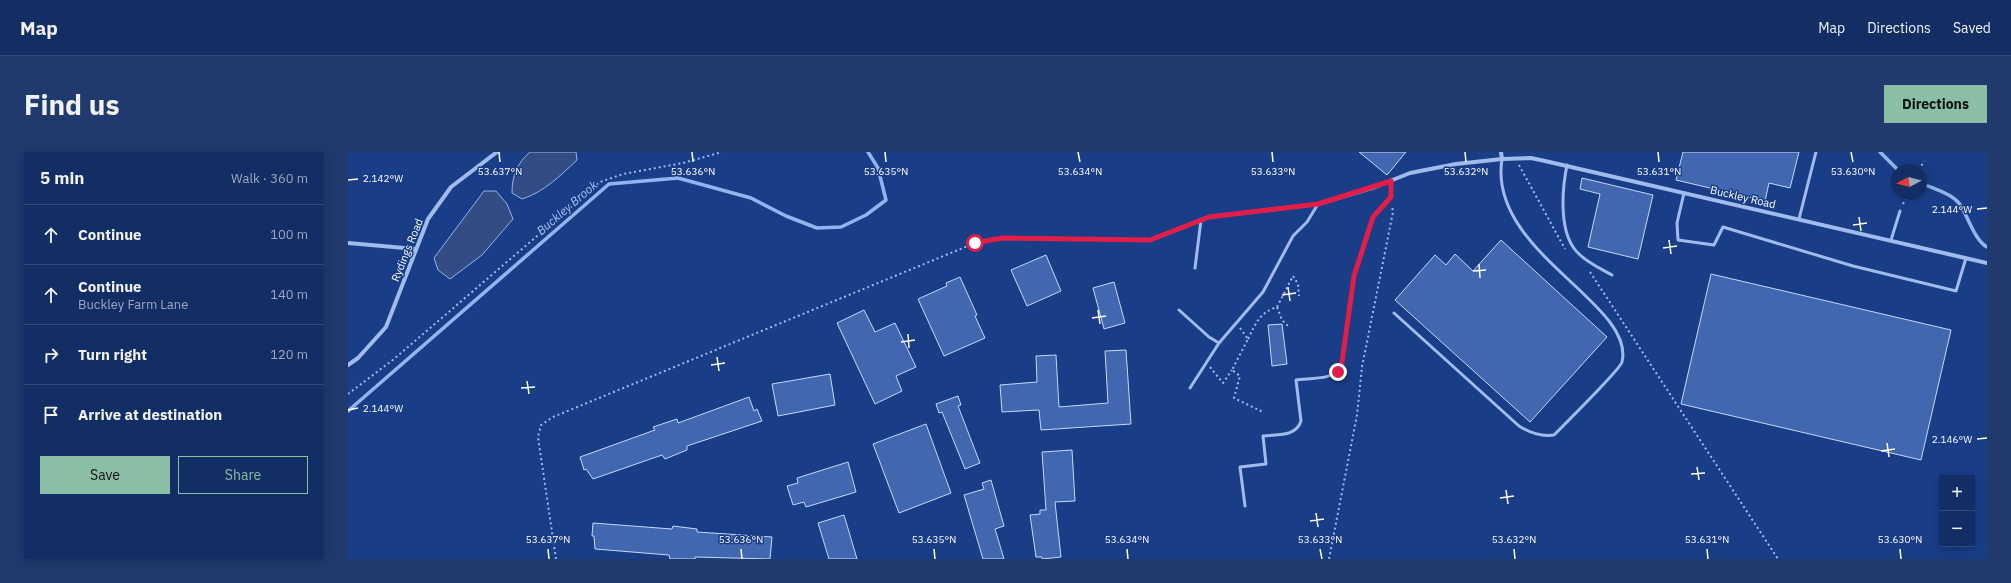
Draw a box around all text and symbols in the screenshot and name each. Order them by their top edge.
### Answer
text: Map [20,16,58,40]
text: Map [1818,19,1845,37]
text: Directions [1867,19,1931,37]
text: Saved [1953,19,1991,37]
button: Directions [1884,85,1987,123]
text: Find us [24,86,120,123]
north arrow [1891,164,1927,200]
text: 53.637°N [478,165,522,178]
text: 53.636°N [671,165,715,178]
text: 53.635°N [864,165,908,178]
text: 53.634°N [1058,165,1102,178]
text: 53.633°N [1251,165,1295,178]
text: 53.632°N [1444,165,1488,178]
text: 53.631°N [1637,165,1681,178]
text: 53.630°N [1831,165,1875,178]
text: 5 min [40,167,84,189]
text: Walk · 360 m [231,170,308,187]
text: 2.142°W [363,172,403,185]
water label: Buckley Brook [533,177,601,238]
street label: Buckley Road [1709,183,1777,211]
text: 2.144°W [1932,203,1972,216]
street label: Rydings Road [388,216,426,284]
icon: ahead [40,224,62,246]
text: Continue [78,225,142,244]
text: 100 m [270,226,308,243]
route start [966,234,984,252]
text: Continue [78,277,142,296]
icon: ahead [40,284,62,306]
text: 140 m [270,286,308,303]
text: Buckley Farm Lane [78,296,188,313]
icon: right [40,344,62,366]
text: Turn right [78,345,147,364]
text: 120 m [270,346,308,363]
route end [1329,363,1347,381]
text: 2.144°W [363,402,403,415]
icon: arrive [40,404,62,426]
text: Arrive at destination [78,405,222,424]
text: 2.146°W [1932,433,1972,446]
button: Save [40,456,170,494]
button: Share [178,456,308,494]
map controls [1939,475,1975,547]
button: + [1939,475,1975,511]
button: − [1939,511,1975,547]
text: 53.637°N [526,533,570,546]
text: 53.636°N [719,533,763,546]
text: 53.635°N [912,533,956,546]
text: 53.634°N [1105,533,1149,546]
text: 53.633°N [1298,533,1342,546]
text: 53.632°N [1492,533,1536,546]
text: 53.631°N [1685,533,1729,546]
text: 53.630°N [1878,533,1922,546]

